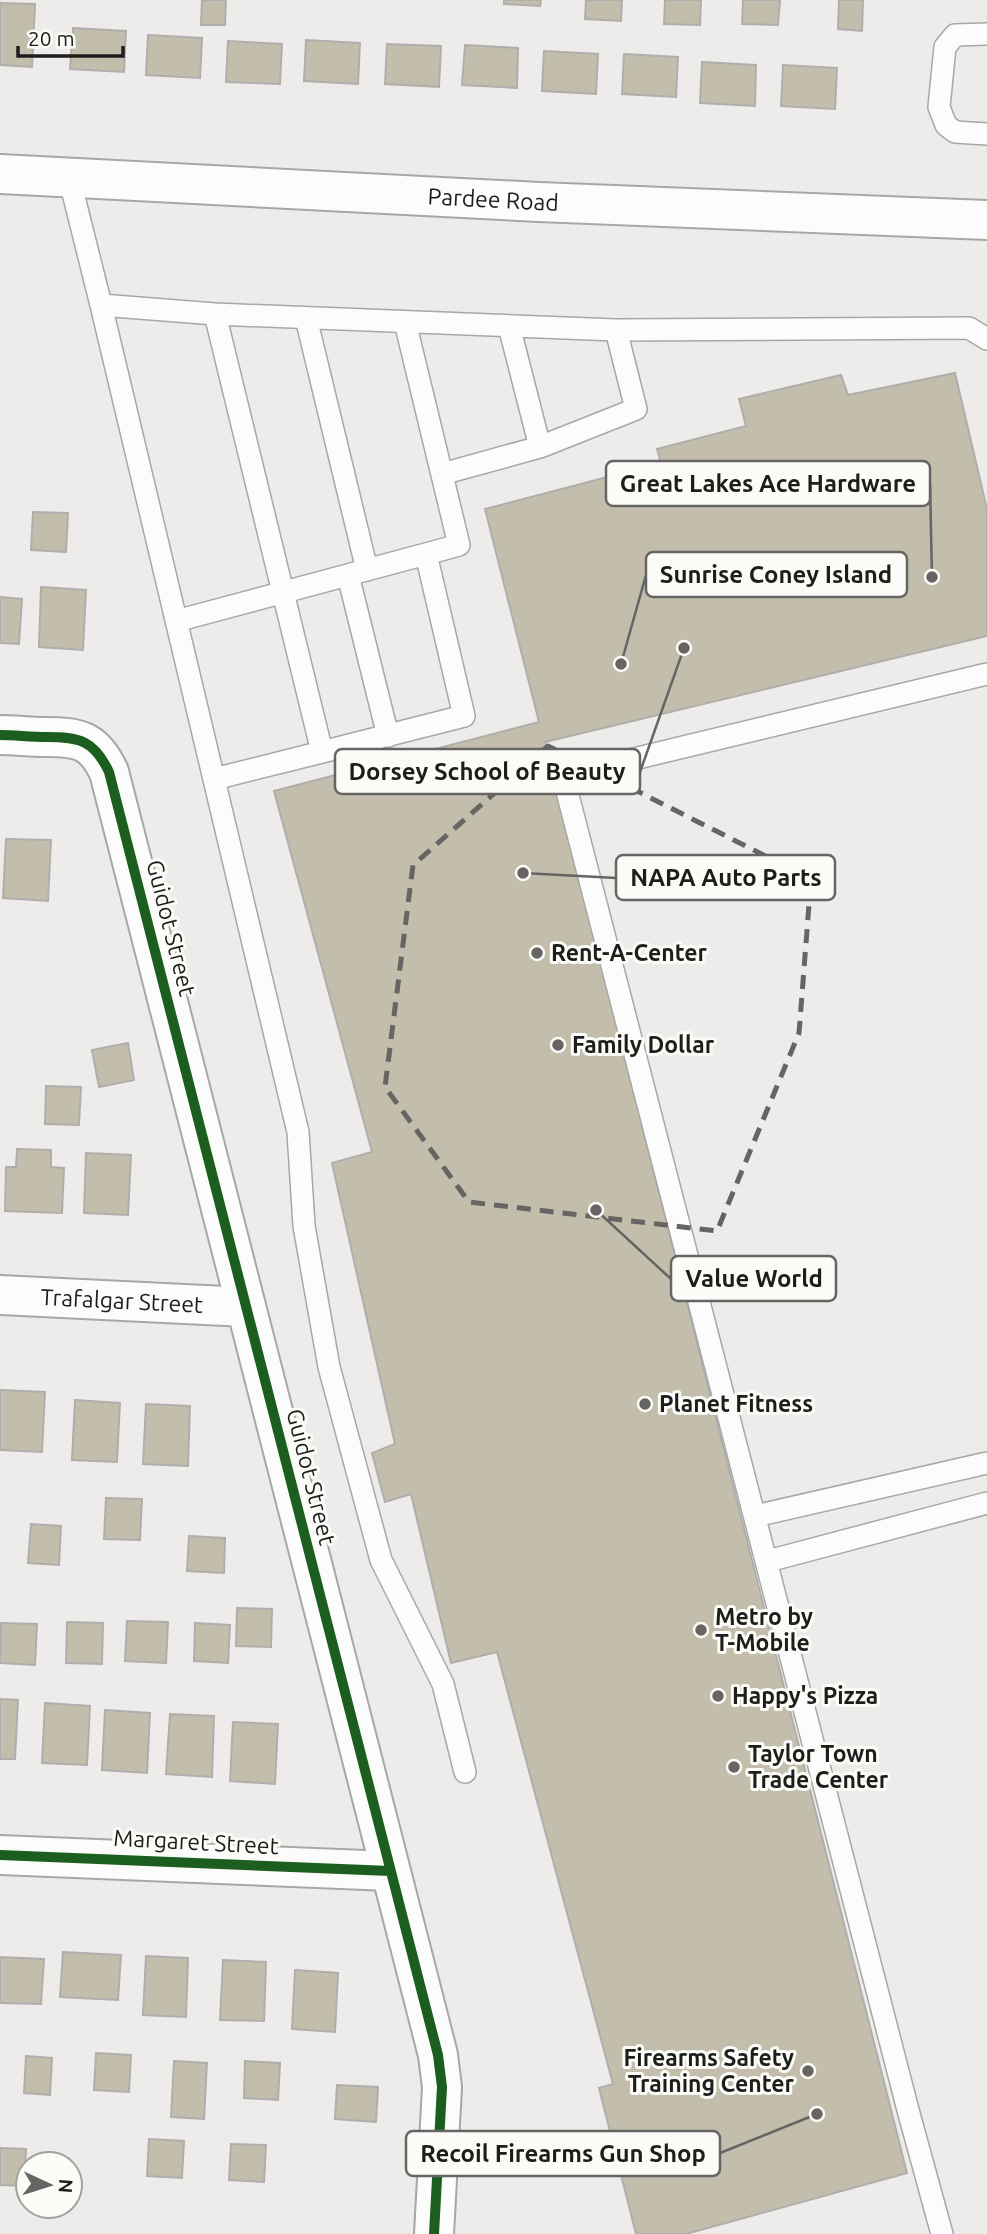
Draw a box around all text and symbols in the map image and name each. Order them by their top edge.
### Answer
scale bar [18,14,122,58]
text: 20 m [28,26,75,50]
street label: Pardee Road [427,183,559,215]
callout: Great Lakes Ace Hardware [606,461,930,506]
text: Great Lakes Ace Hardware [620,470,916,497]
callout: Sunrise Coney Island [646,552,907,597]
text: Sunrise Coney Island [660,561,892,588]
callout: Dorsey School of Beauty [335,749,640,794]
text: Dorsey School of Beauty [349,758,626,785]
callout: NAPA Auto Parts [616,855,835,900]
street label: Guidot Street [142,857,200,999]
text: NAPA Auto Parts [630,864,822,891]
place label: Rent-A-Center [551,940,707,965]
marker: Rent-A-Center [529,945,545,961]
place label: Family Dollar [572,1032,715,1057]
marker: Family Dollar [550,1037,566,1053]
callout: Value World [671,1256,836,1301]
text: Value World [685,1265,823,1292]
street label: Trafalgar Street [40,1284,204,1317]
place label: Planet Fitness [659,1391,813,1416]
marker: Planet Fitness [637,1396,653,1412]
street label: Guidot Street [282,1406,340,1548]
place label: Metro by T-Mobile [715,1604,813,1655]
marker: Metro by T-Mobile [693,1622,709,1638]
place label: Happy's Pizza [732,1683,878,1708]
marker: Happy's Pizza [710,1688,726,1704]
place label: Taylor Town Trade Center [748,1741,889,1792]
marker: Taylor Town Trade Center [726,1759,742,1775]
street label: Margaret Street [113,1825,279,1858]
place label: Firearms Safety Training Center [623,2045,795,2096]
marker: Firearms Safety Training Center [800,2063,816,2079]
callout: Recoil Firearms Gun Shop [406,2131,720,2176]
text: Recoil Firearms Gun Shop [420,2140,706,2167]
north arrow [14,2150,84,2220]
text: N [54,2178,77,2194]

